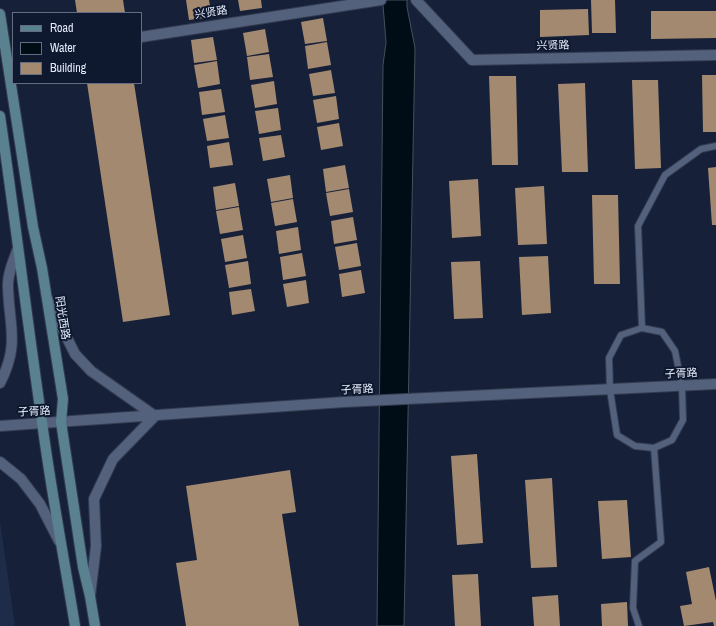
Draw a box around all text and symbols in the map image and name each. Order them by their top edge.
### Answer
street label: 兴贤路 [194,4,228,22]
legend [12,12,142,84]
text: Road [50,20,74,36]
street label: 兴贤路 [536,39,570,53]
text: Water [50,40,76,56]
text: Building [50,60,86,76]
street label: 阳光西路 [52,295,72,341]
street label: 子胥路 [664,367,698,381]
street label: 子胥路 [340,383,374,397]
street label: 子胥路 [17,405,51,419]

